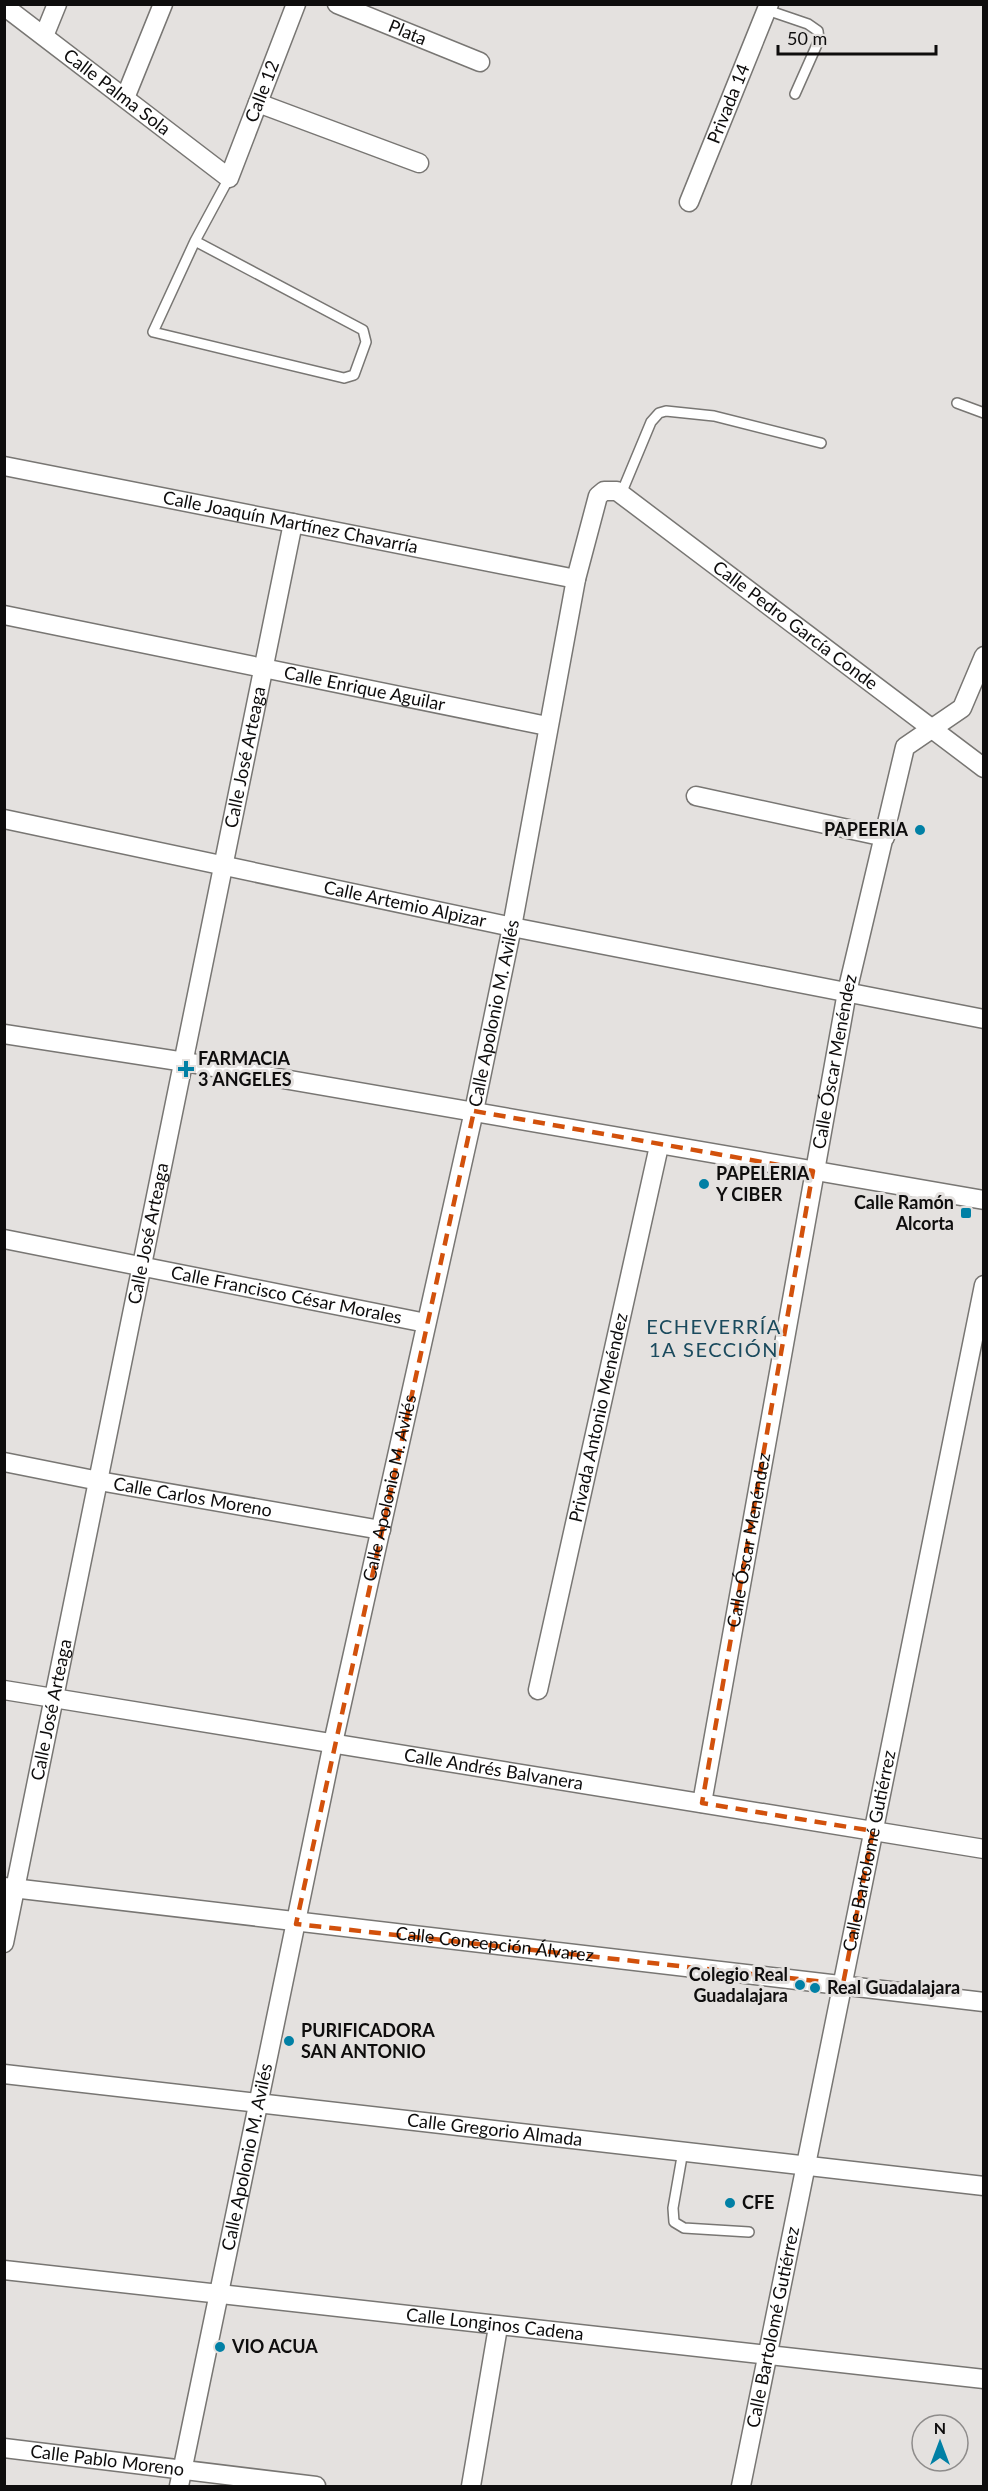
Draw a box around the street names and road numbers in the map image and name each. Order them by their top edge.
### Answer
street label: Plata [385,14,430,49]
street label: Calle Palma Sola [60,44,175,139]
street label: Calle 12 [240,57,283,125]
street label: Privada 14 [702,60,754,146]
street label: Calle Joaquín Martínez Chavarría [161,486,420,558]
street label: Calle Pedro García Conde [709,555,883,694]
street label: Calle Enrique Aguilar [282,661,448,715]
street label: Calle José Arteaga [219,684,269,830]
street label: Calle Artemio Alpizar [322,875,489,931]
street label: Calle Apolonio M. Avilés [463,918,523,1109]
street label: Calle Óscar Menéndez [807,972,861,1151]
street label: Calle José Arteaga [122,1161,173,1306]
street label: Calle Francisco César Morales [169,1261,404,1328]
street label: Privada Antonio Menéndez [564,1311,632,1524]
street label: Calle Apolonio M. Avilés [357,1392,420,1583]
street label: Calle Óscar Menéndez [722,1451,774,1629]
street label: Calle Carlos Moreno [112,1472,274,1521]
street label: Calle José Arteaga [25,1637,76,1782]
street label: Calle Andrés Balvanera [403,1743,585,1794]
street label: Calle Bartolomé Gutiérrez [837,1748,900,1953]
street label: Calle Concepción Álvarez [395,1921,595,1966]
street label: Calle Apolonio M. Avilés [216,2061,276,2252]
street label: Calle Gregorio Almada [406,2108,584,2150]
street label: Calle Bartolomé Gutiérrez [741,2225,803,2430]
street label: Calle Longinos Cadena [405,2303,585,2344]
street label: Calle Pablo Moreno [29,2439,186,2480]

